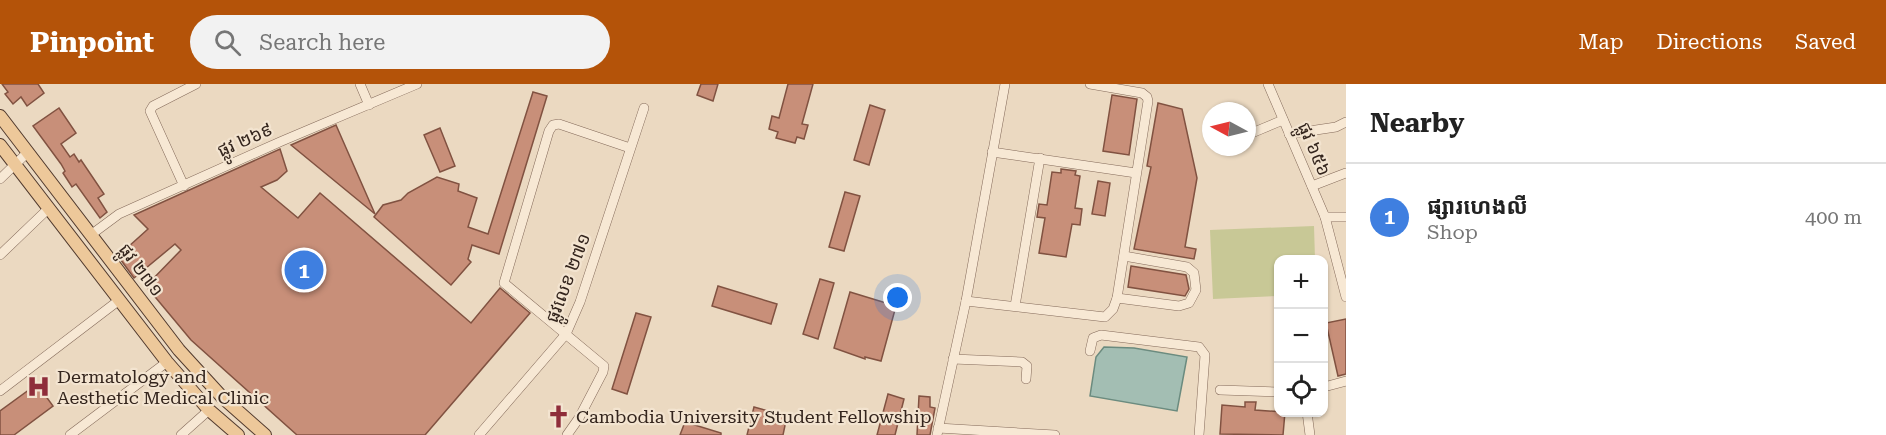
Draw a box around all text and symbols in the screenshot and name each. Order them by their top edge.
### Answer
search box [190,15,610,69]
text: Pinpoint [30,26,154,59]
icon: search [211,26,244,59]
text: Search here [259,30,385,55]
text: Map [1579,30,1623,54]
text: Directions [1656,30,1762,54]
text: Saved [1795,30,1856,54]
north arrow [1202,102,1256,156]
text: Nearby [1370,108,1464,138]
street label: ផ្លូវ ២៦៩ [214,118,278,167]
street label: ផ្លូវ ៦៥៦ [1288,119,1335,181]
text: ផ្សារហេងលី [1427,194,1528,219]
text: 1 [1384,205,1395,229]
text: 400 m [1805,205,1862,229]
text: Shop [1427,220,1478,244]
street label: ផ្លូវលេខ ២៧១ [541,230,600,328]
street label: ផ្លូវ ២៧១ [110,239,168,304]
pin: 1 [284,248,324,292]
map controls [1274,255,1328,417]
button: + [1274,255,1328,309]
your location [883,283,912,312]
button: − [1274,309,1328,363]
button: locate [1274,363,1328,417]
place label: Dermatology and Aesthetic Medical Clinic [57,366,269,408]
hospital icon: Dermatology and Aesthetic Medical Clinic [26,374,52,400]
church icon: Cambodia University Student Fellowship [545,404,571,430]
place label: Cambodia University Student Fellowship [576,406,932,427]

